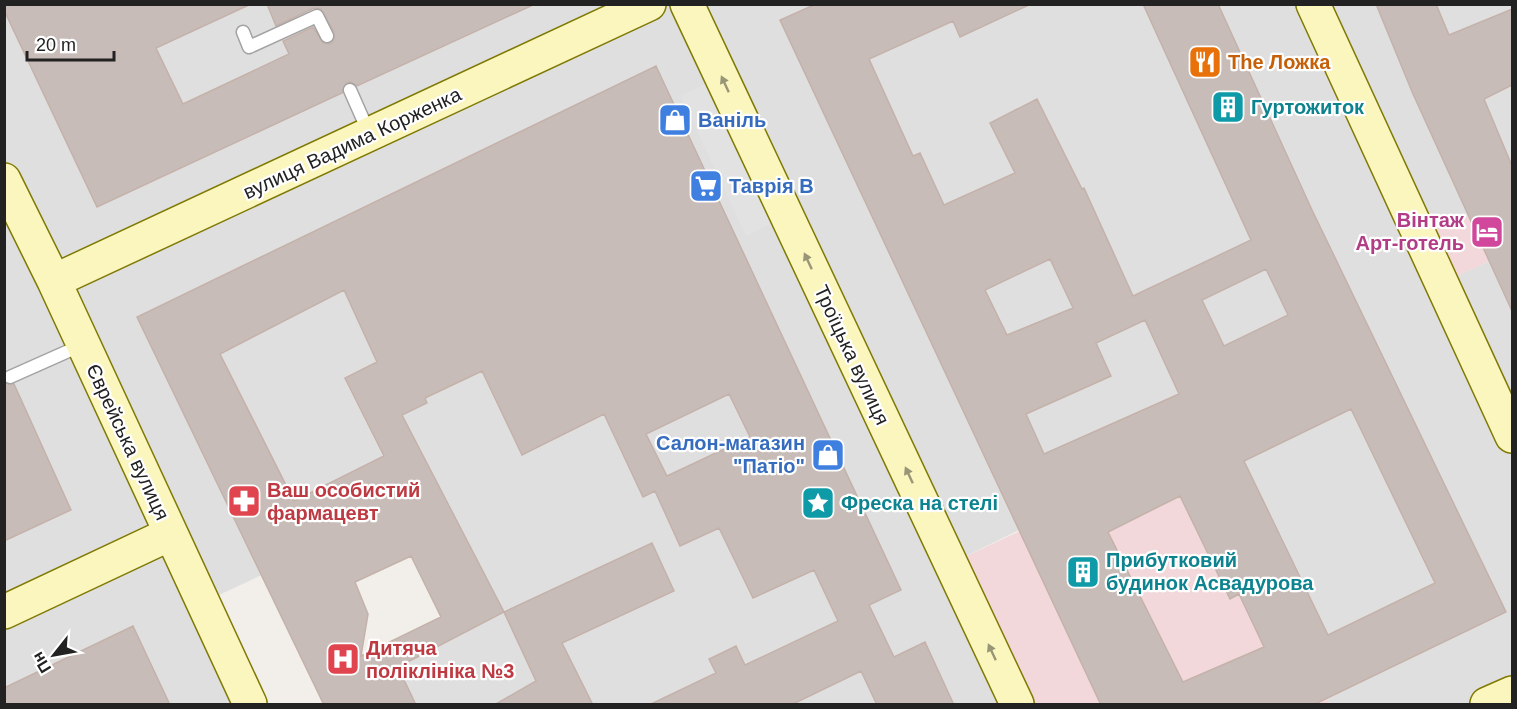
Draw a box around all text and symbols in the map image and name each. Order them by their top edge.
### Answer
scale bar [27,24,114,62]
text: 20 m [36,35,76,55]
restaurant icon: The Ложка [1187,44,1223,80]
place label: The Ложка [1228,51,1331,73]
one-way arrow [720,76,729,93]
street label: вулиця Вадима Корженка [240,82,465,203]
building icon: Гуртожиток [1210,89,1246,125]
place label: Гуртожиток [1251,96,1365,118]
shop icon: Ваніль [657,102,693,138]
place label: Ваніль [698,109,766,131]
supermarket icon: Таврія В [688,168,724,204]
place label: Таврія В [729,175,814,197]
place label: Вінтаж Арт-готель [1355,209,1465,254]
hotel icon: Вінтаж Арт-готель [1469,214,1505,250]
one-way arrow [803,252,812,269]
street label: Троїцька вулиця [810,282,894,428]
street label: Єврейська вулиця [82,360,174,524]
place label: Салон-магазин "Патіо" [656,432,805,477]
shop icon: Салон-магазин "Патіо" [810,437,846,473]
one-way arrow [904,467,913,484]
place label: Ваш особистий фармацевт [267,479,420,524]
pharmacy icon: Ваш особистий фармацевт [226,483,262,519]
place icon: Фреска на стелі [800,485,836,521]
place label: Фреска на стелі [841,492,998,514]
place label: Прибутковий будинок Асвадурова [1106,549,1314,594]
building icon: Прибутковий будинок Асвадурова [1065,554,1101,590]
north arrow [24,625,84,685]
place label: Дитяча поліклініка №3 [366,637,514,682]
hospital icon: Дитяча поліклініка №3 [325,641,361,677]
one-way arrow [987,643,996,660]
text: Пн [29,649,54,676]

